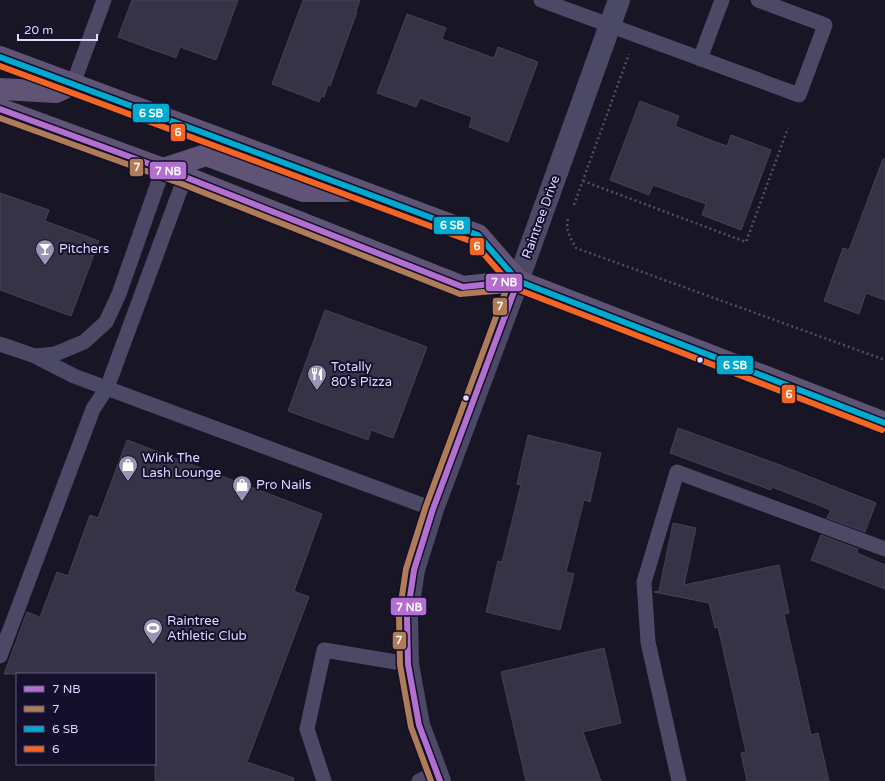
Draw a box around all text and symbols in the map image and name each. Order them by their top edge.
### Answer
scale bar [18,16,97,42]
text: 20 m [24,23,53,37]
line badge: 6 SB [132,103,170,123]
text: 6 SB [139,107,163,120]
line badge: 6 [170,123,186,142]
text: 6 [175,126,182,139]
line badge: 7 [129,158,144,177]
text: 7 [134,161,141,174]
line badge: 7 NB [149,161,187,180]
text: 7 NB [155,165,181,178]
street label: Raintree Drive [519,173,563,261]
line badge: 6 SB [433,216,471,235]
text: 6 SB [440,219,464,232]
line badge: 6 [469,237,485,256]
bar icon: Pitchers [34,238,56,266]
text: 6 [474,240,481,253]
place label: Pitchers [59,241,109,257]
line badge: 7 NB [485,273,523,292]
text: 7 NB [491,276,517,289]
line badge: 7 [492,297,508,316]
text: 7 [497,300,504,313]
unlabelled marker [695,355,705,365]
line badge: 6 SB [716,355,754,375]
place label: Totally 80's Pizza [331,359,392,390]
text: 6 SB [723,359,747,372]
restaurant icon: Totally 80's Pizza [306,363,328,391]
line badge: 6 [781,384,796,404]
text: 6 [786,388,793,401]
unlabelled marker [461,393,471,403]
place label: Wink The Lash Lounge [142,450,221,481]
shop icon: Wink The Lash Lounge [117,454,139,482]
shop icon: Pro Nails [231,474,253,502]
place label: Pro Nails [256,477,311,493]
line badge: 7 NB [390,597,427,616]
text: 7 NB [396,601,422,614]
place label: Raintree Athletic Club [167,613,247,644]
sports icon: Raintree Athletic Club [142,617,164,645]
line badge: 7 [392,631,407,650]
text: 7 [396,634,403,647]
legend [16,673,156,765]
text: 7 NB [52,682,81,696]
text: 7 [52,702,60,716]
text: 6 SB [52,722,78,736]
text: 6 [52,742,60,756]

